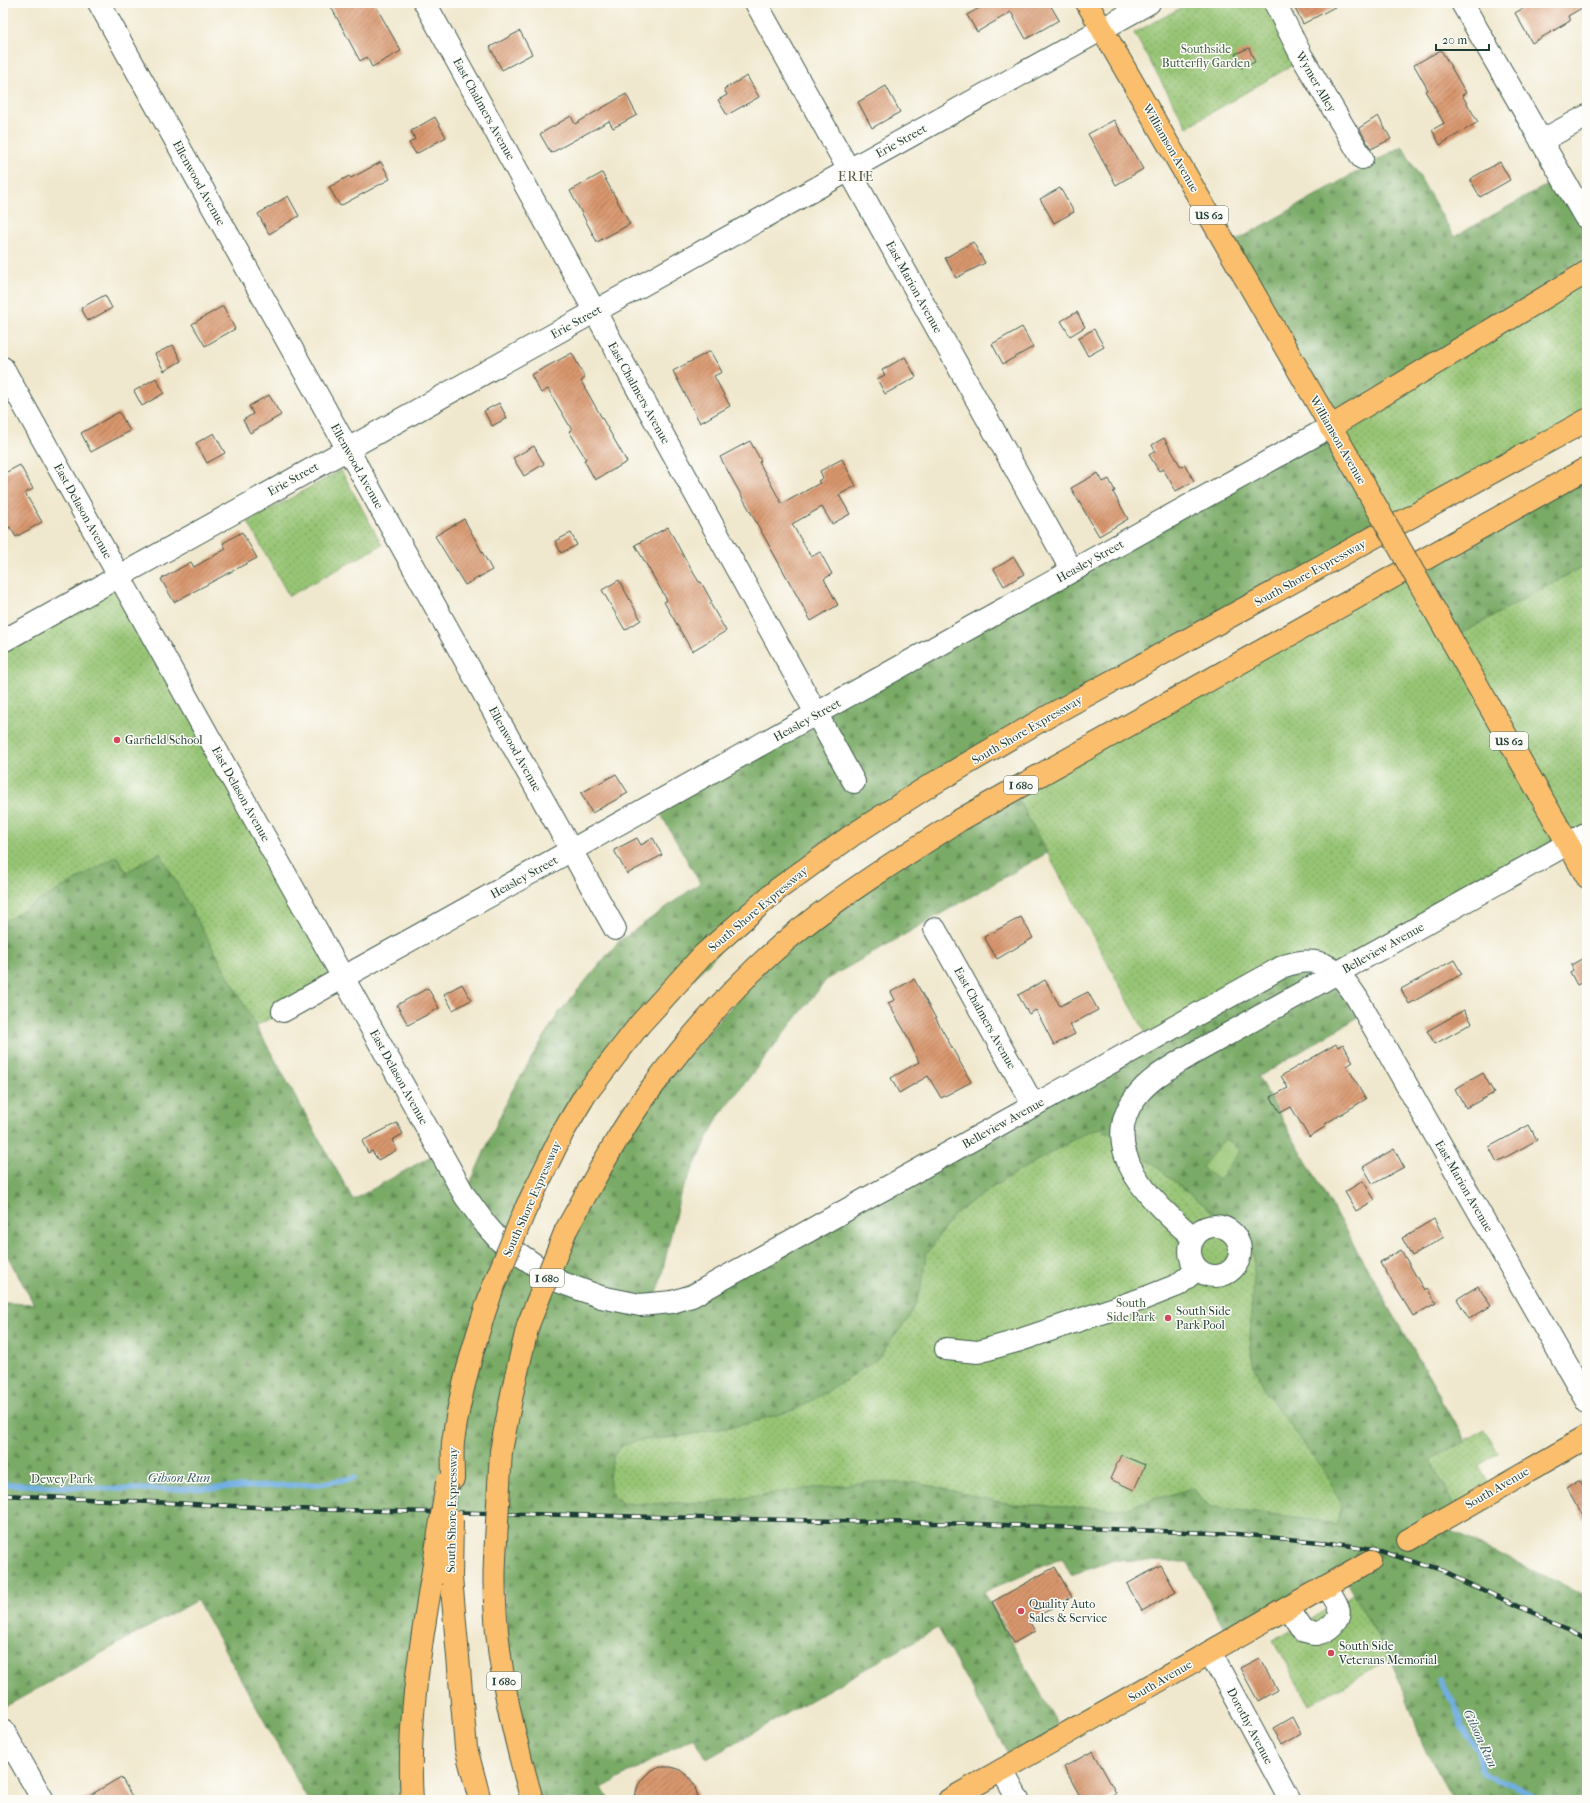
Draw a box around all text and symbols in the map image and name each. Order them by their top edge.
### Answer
scale bar [1436,26,1489,52]
text: 20 m [1442,33,1467,47]
park label: Southside Butterfly Garden [1162,42,1250,70]
street label: Wymer Alley [1292,48,1339,115]
street label: East Chalmers Avenue [450,56,518,163]
street label: Williamson Avenue [1140,100,1202,195]
street label: Erie Street [873,121,930,161]
street label: Ellenwood Avenue [170,138,228,228]
district label: ERIE [838,168,874,185]
road number: US 62 [1190,206,1228,224]
street label: East Marion Avenue [883,238,945,336]
street label: Erie Street [548,302,605,342]
street label: East Chalmers Avenue [605,340,673,447]
street label: Williamson Avenue [1307,392,1369,487]
street label: Ellenwood Avenue [328,421,386,511]
street label: Erie Street [265,459,322,499]
street label: East Delason Avenue [51,461,115,561]
street label: Heasley Street [1054,536,1127,585]
street label: South Shore Expressway [1252,536,1369,609]
street label: South Shore Expressway [969,692,1085,767]
street label: Heasley Street [771,695,844,744]
street label: Ellenwood Avenue [486,704,544,794]
road number: US 62 [1490,732,1528,750]
place label: Garfield School [125,733,203,747]
marker: Garfield School [112,735,122,745]
street label: East Delason Avenue [209,744,273,844]
road number: I 680 [1004,776,1038,794]
street label: Heasley Street [488,852,561,901]
street label: South Shore Expressway [706,863,811,955]
street label: Belleview Avenue [1340,920,1427,976]
street label: East Chalmers Avenue [951,965,1019,1072]
street label: East Delason Avenue [367,1027,431,1127]
street label: Belleview Avenue [960,1095,1047,1151]
street label: South Shore Expressway [500,1138,564,1259]
street label: East Marion Avenue [1432,1138,1496,1234]
road number: I 680 [530,1269,564,1287]
park label: South Side Park [1107,1296,1156,1324]
place label: South Side Park Pool [1176,1304,1231,1332]
marker: South Side Park Pool [1163,1313,1173,1323]
street label: South Shore Expressway [444,1447,460,1573]
street label: South Avenue [1463,1464,1531,1512]
water label: Gibson Run [148,1470,210,1485]
park label: Dewey Park [31,1472,94,1486]
place label: Quality Auto Sales & Service [1029,1597,1107,1625]
marker: Quality Auto Sales & Service [1016,1606,1026,1616]
place label: South Side Veterans Memorial [1338,1639,1438,1667]
marker: South Side Veterans Memorial [1326,1648,1336,1658]
street label: South Avenue [1126,1657,1194,1705]
road number: I 680 [487,1672,521,1690]
street label: Dorothy Avenue [1224,1685,1276,1767]
water label: Gibson Run [1460,1707,1501,1770]

